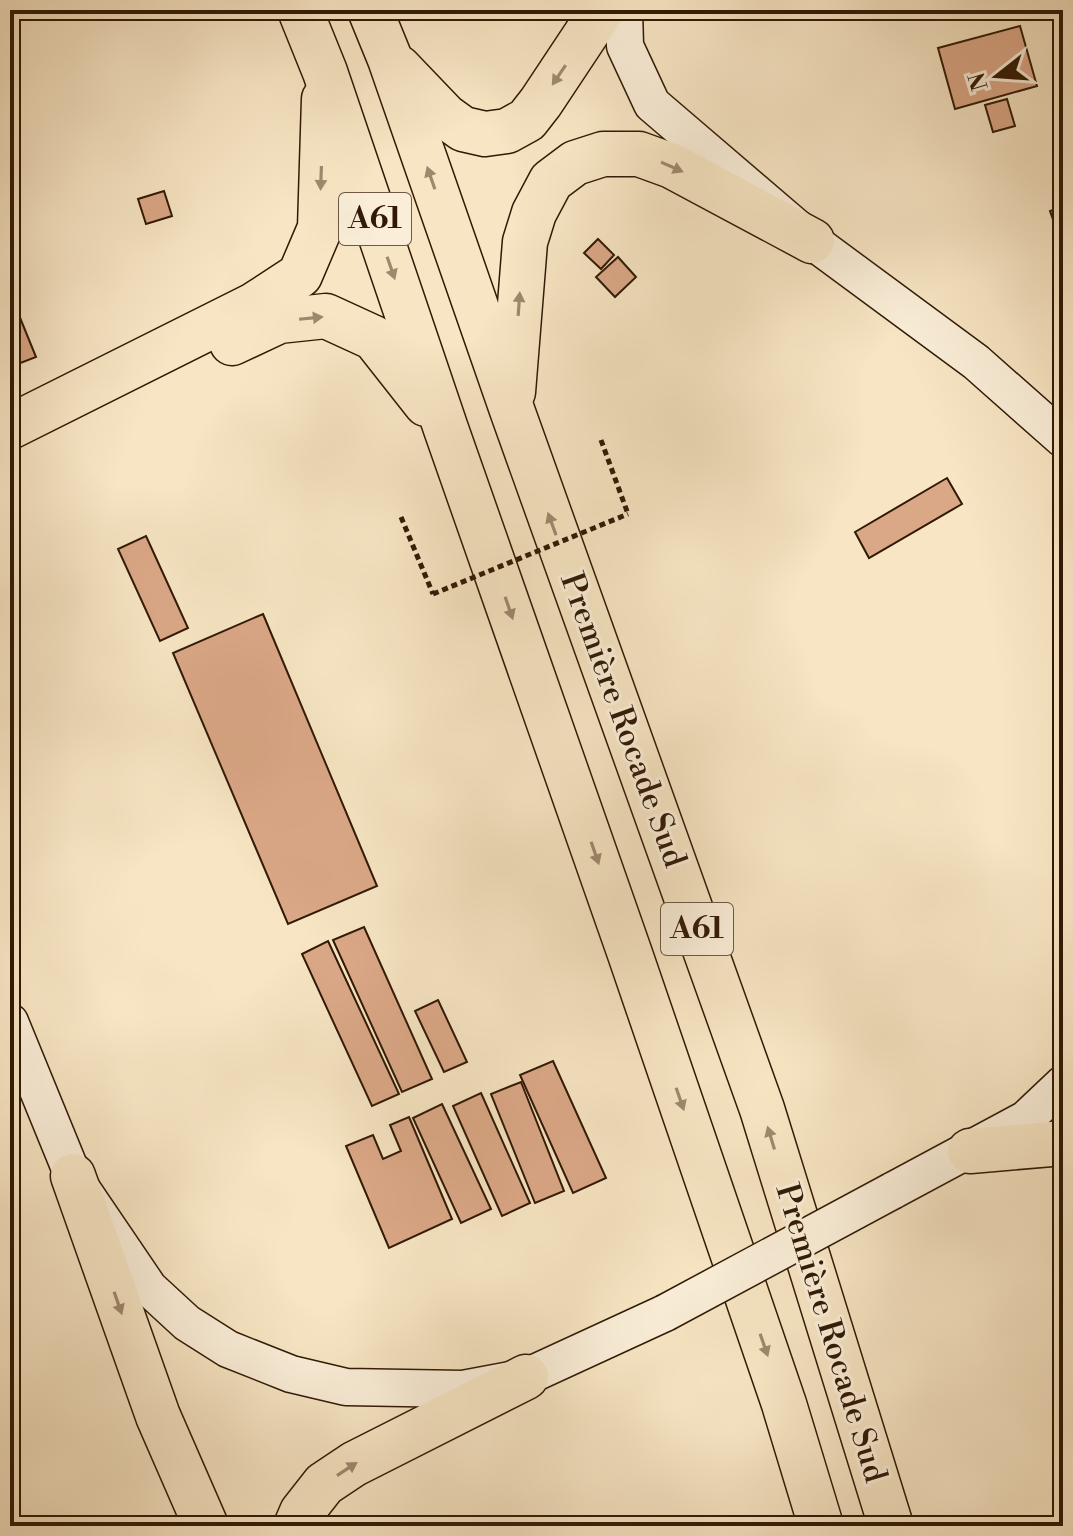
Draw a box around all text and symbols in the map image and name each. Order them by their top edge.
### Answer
north arrow [957,36,1037,116]
one-way arrow [552,64,567,86]
text: N [964,69,995,94]
one-way arrow [660,160,683,174]
one-way arrow [315,166,328,191]
one-way arrow [424,166,437,190]
road number: A61 [339,193,411,245]
one-way arrow [386,257,398,281]
one-way arrow [513,291,526,316]
one-way arrow [299,311,324,324]
one-way arrow [546,511,558,535]
street label: Première Rocade Sud [551,567,695,873]
one-way arrow [503,596,515,620]
one-way arrow [589,842,601,866]
road number: A61 [661,903,733,955]
one-way arrow [674,1087,686,1111]
one-way arrow [764,1125,777,1149]
street label: Première Rocade Sud [766,1179,896,1487]
one-way arrow [112,1291,124,1315]
one-way arrow [758,1333,770,1357]
one-way arrow [336,1462,357,1477]

